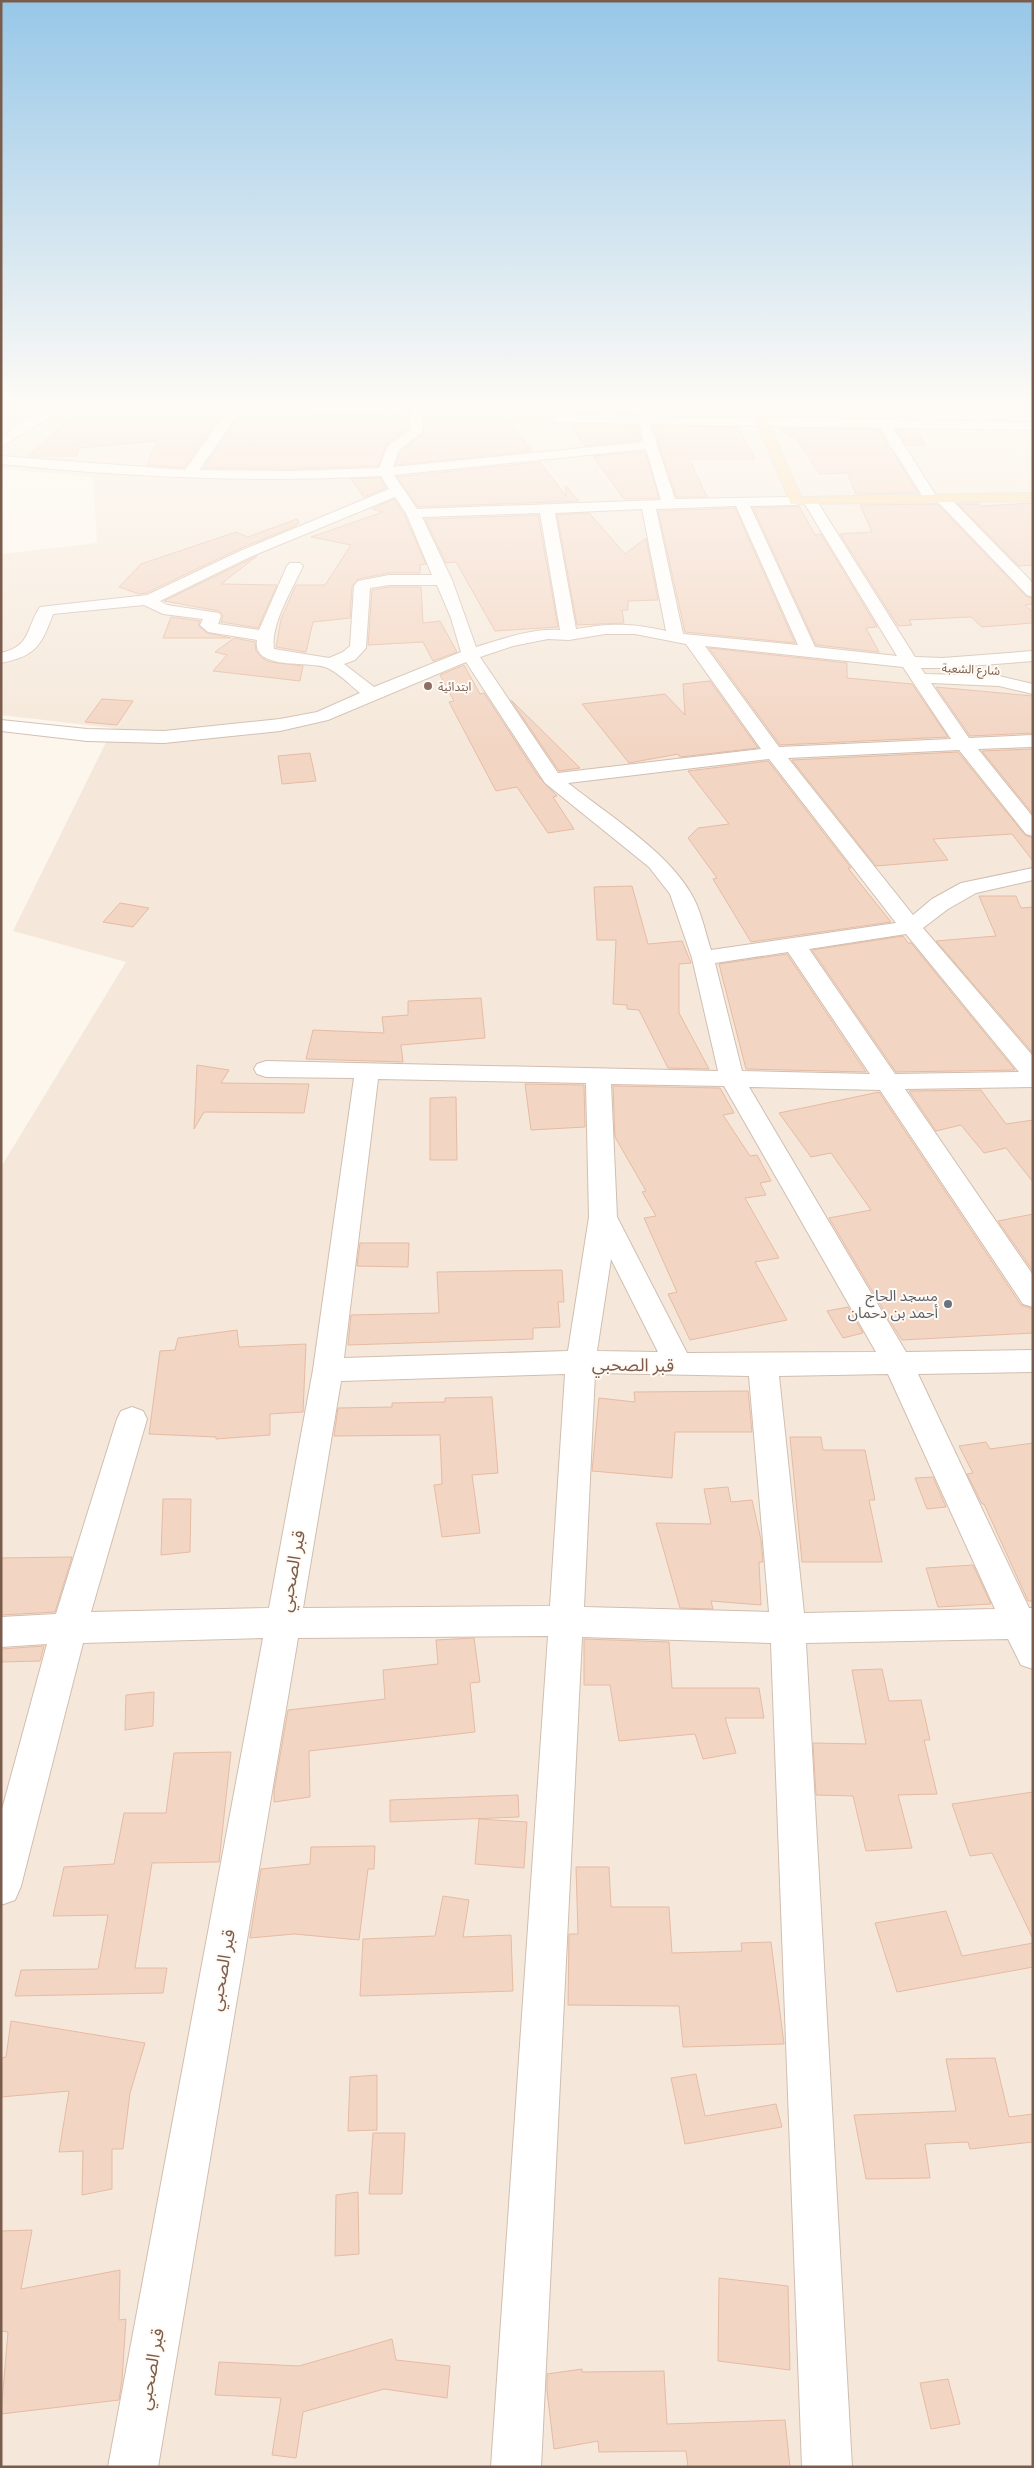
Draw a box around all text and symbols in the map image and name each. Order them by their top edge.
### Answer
street label: شارع الشعبة [941,661,1001,680]
marker: ابتدائية [422,680,434,692]
place label: ابتدائية [438,680,471,694]
place label: مسجد الحاج أحمد بن دحمان [848,1287,938,1322]
marker: مسجد الحاج أحمد بن دحمان [942,1298,954,1310]
street label: قبر الصحبي [592,1353,674,1379]
street label: قبر الصحبي [274,1529,312,1614]
street label: قبر الصحبي [204,1928,242,2013]
street label: قبر الصحبي [133,2327,171,2412]

